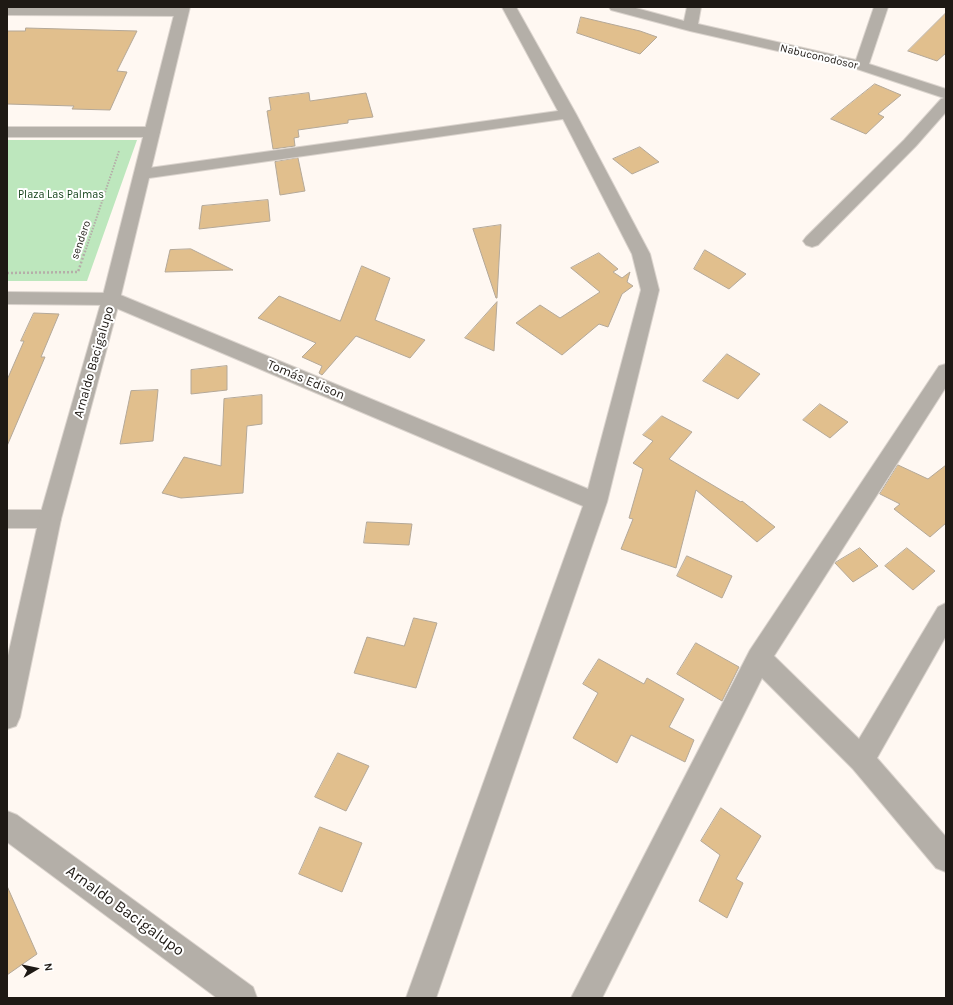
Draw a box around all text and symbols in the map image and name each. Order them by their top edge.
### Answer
street label: Nabuconodosor [779,42,859,72]
park label: Plaza Las Palmas [18,188,104,202]
street label: sendero [68,219,94,261]
street label: Arnaldo Bacigalupo [71,304,117,420]
street label: Tomás Edison [265,357,347,403]
street label: Arnaldo Bacigalupo [62,862,188,960]
north arrow [16,949,56,989]
text: N [41,962,55,972]

